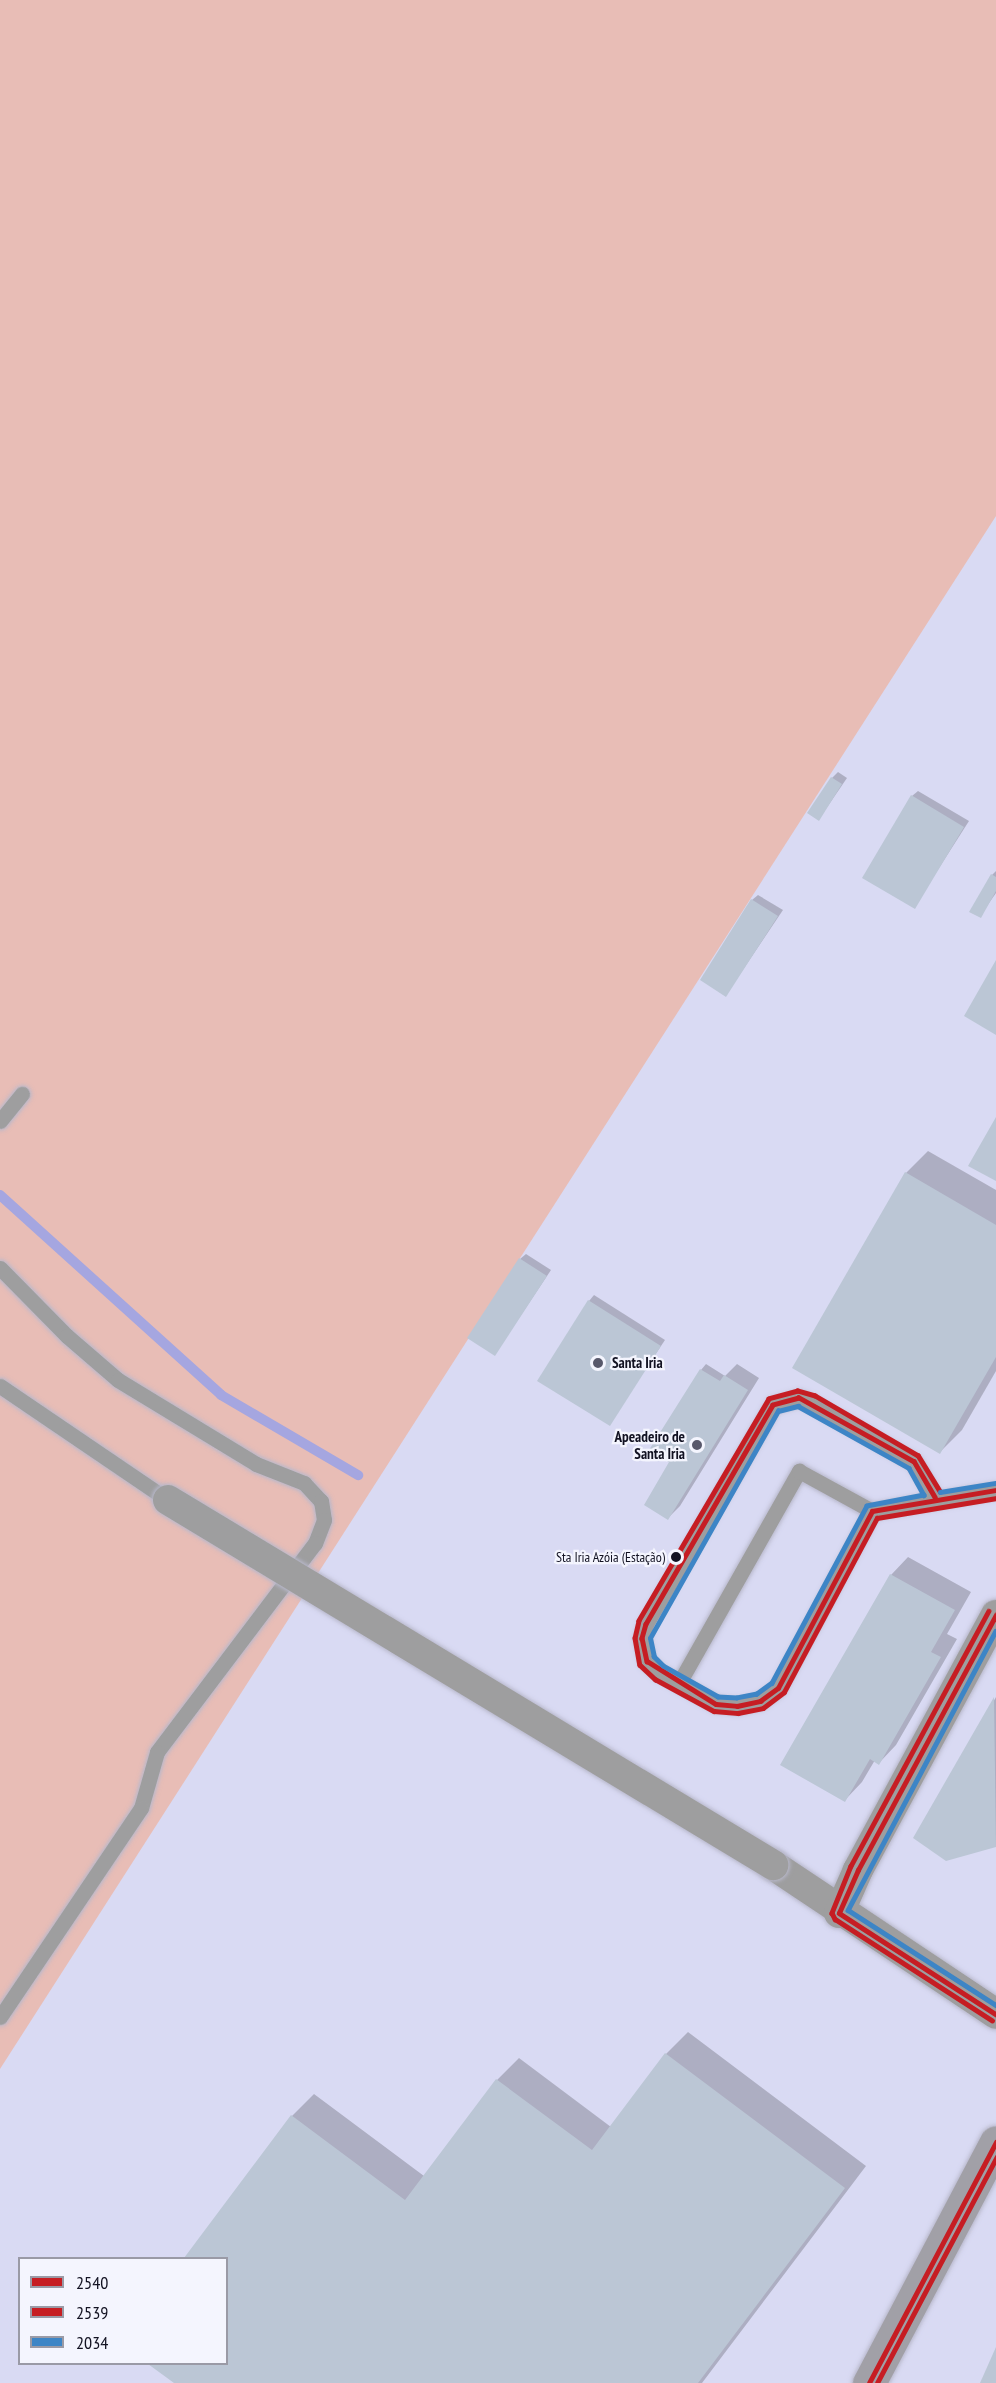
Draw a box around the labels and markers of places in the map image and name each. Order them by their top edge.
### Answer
marker: Santa Iria [589,1354,607,1372]
place label: Santa Iria [612,1354,663,1372]
place label: Apeadeiro de Santa Iria [614,1427,685,1462]
marker: Apeadeiro de Santa Iria [690,1438,704,1452]
place label: Sta Iria Azóia (Estação) [556,1549,665,1565]
marker: Sta Iria Azóia (Estação) [670,1551,682,1563]

